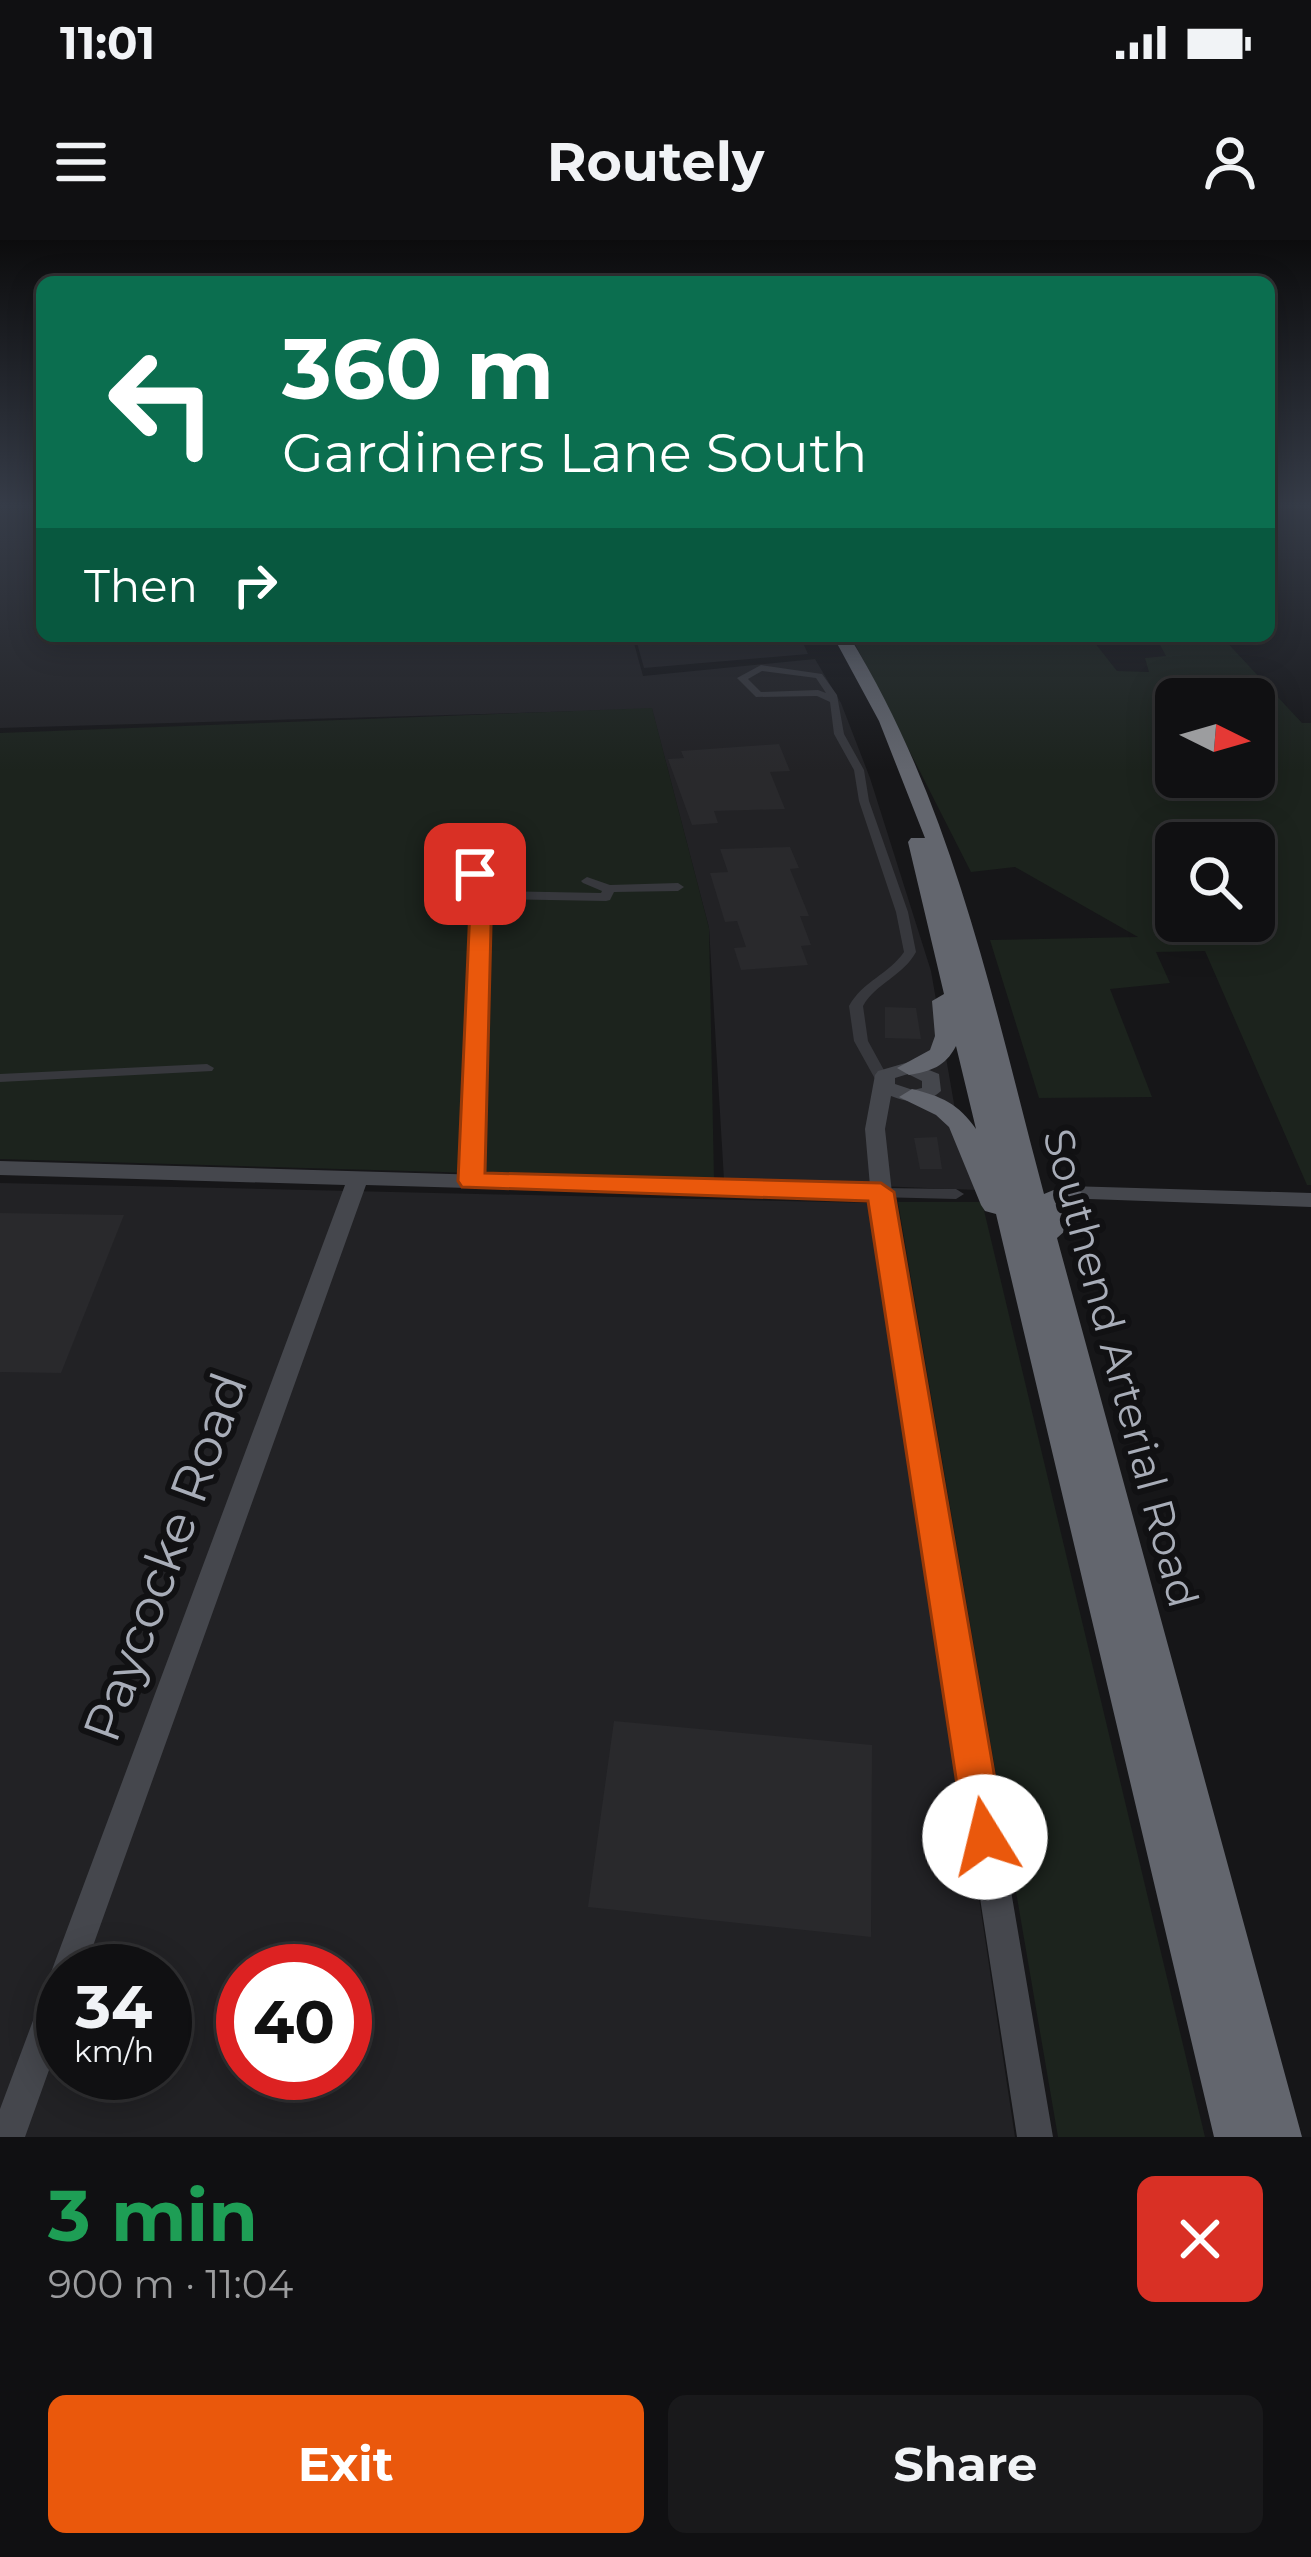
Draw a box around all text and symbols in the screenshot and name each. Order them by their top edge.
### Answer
text: 11:01 [60,15,155,70]
icon: menu [48,129,114,195]
text: Routely [547,129,764,195]
icon: person [1197,129,1263,195]
text: 360 m [282,318,554,420]
icon: left [84,324,240,480]
text: Gardiners Lane South [282,420,868,486]
icon: right [222,552,288,618]
text: Then [84,558,198,613]
north arrow [1155,678,1275,798]
map controls [1155,678,1275,942]
button: search [1155,822,1275,942]
pin [424,823,526,925]
icon: arrive [442,841,508,907]
street label: Southend Arterial Road [1032,1123,1210,1613]
street label: Paycocke Road [70,1364,260,1750]
position arrow [922,1774,1048,1900]
speed limit sign: 40 [216,1944,372,2100]
text: 34 [76,1970,152,2043]
text: km/h [74,2033,154,2070]
text: 3 min [48,2171,258,2259]
button: close [1137,2176,1263,2302]
text: 900 m · 11:04 [48,2260,293,2308]
button: Exit [48,2395,644,2533]
button: Share [668,2395,1263,2533]

